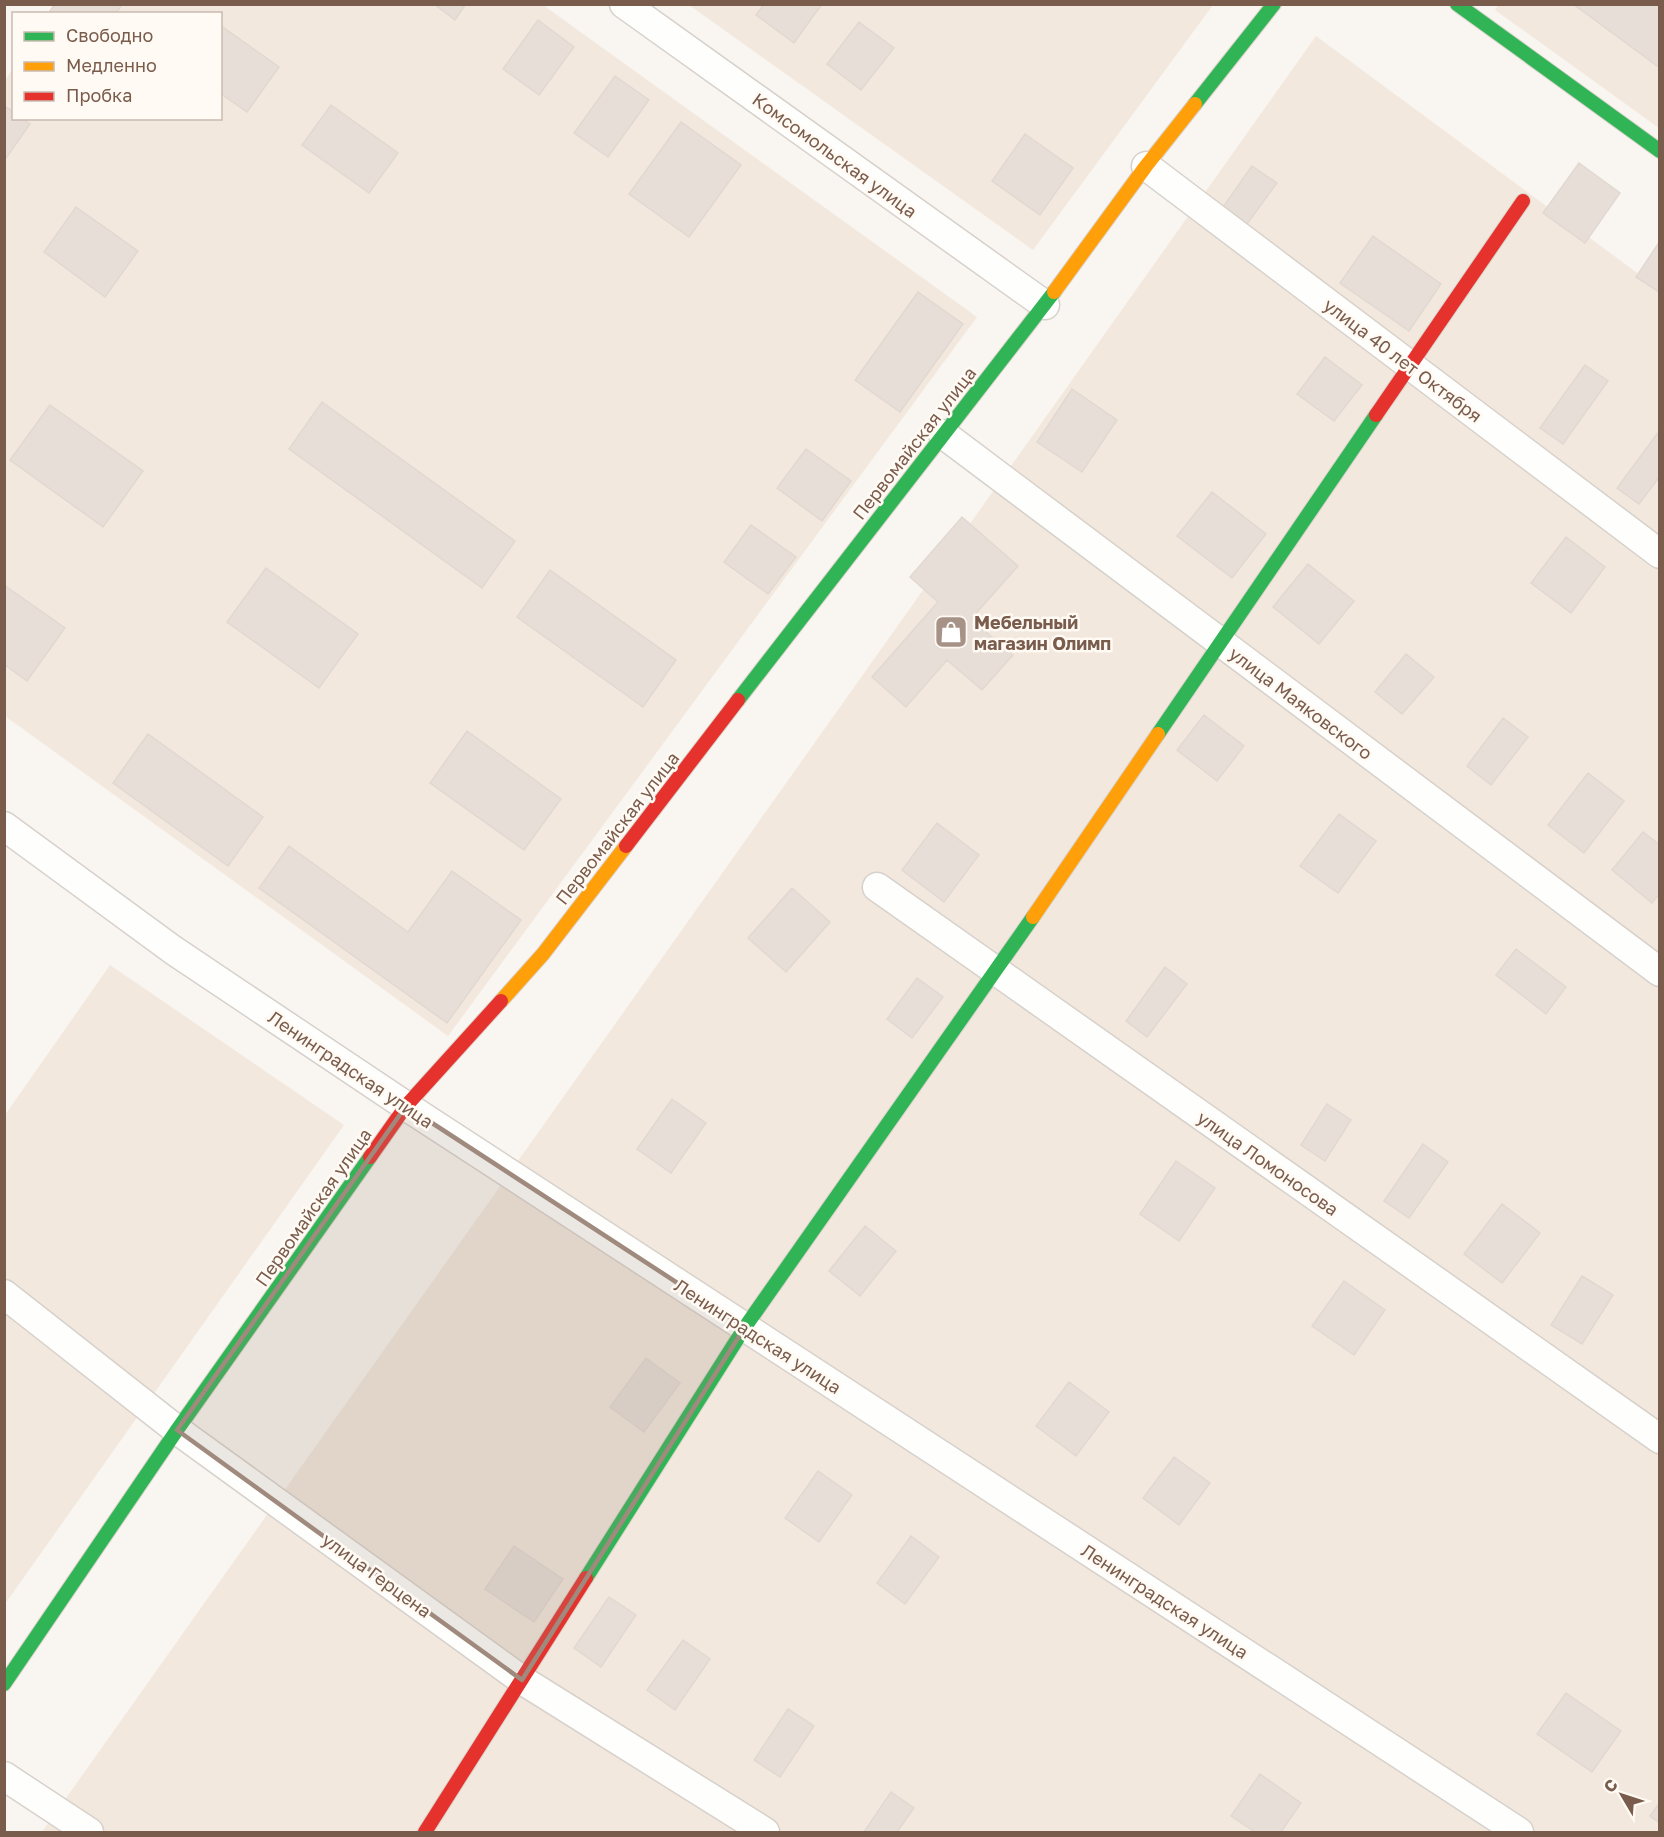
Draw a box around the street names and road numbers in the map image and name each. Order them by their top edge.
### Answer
street label: Комсомольская улица [748,88,922,222]
street label: улица 40 лет Октября [1319,293,1487,427]
street label: Первомайская улица [848,362,980,524]
street label: улица Маяковского [1225,642,1377,764]
street label: Первомайская улица [551,747,683,909]
street label: Ленинградская улица [264,1006,438,1132]
street label: улица Ломоносова [1193,1106,1343,1220]
street label: Первомайская улица [250,1124,376,1290]
street label: Ленинградская улица [671,1274,845,1398]
street label: улица Герцена [318,1528,436,1622]
street label: Ленинградская улица [1078,1539,1252,1663]

